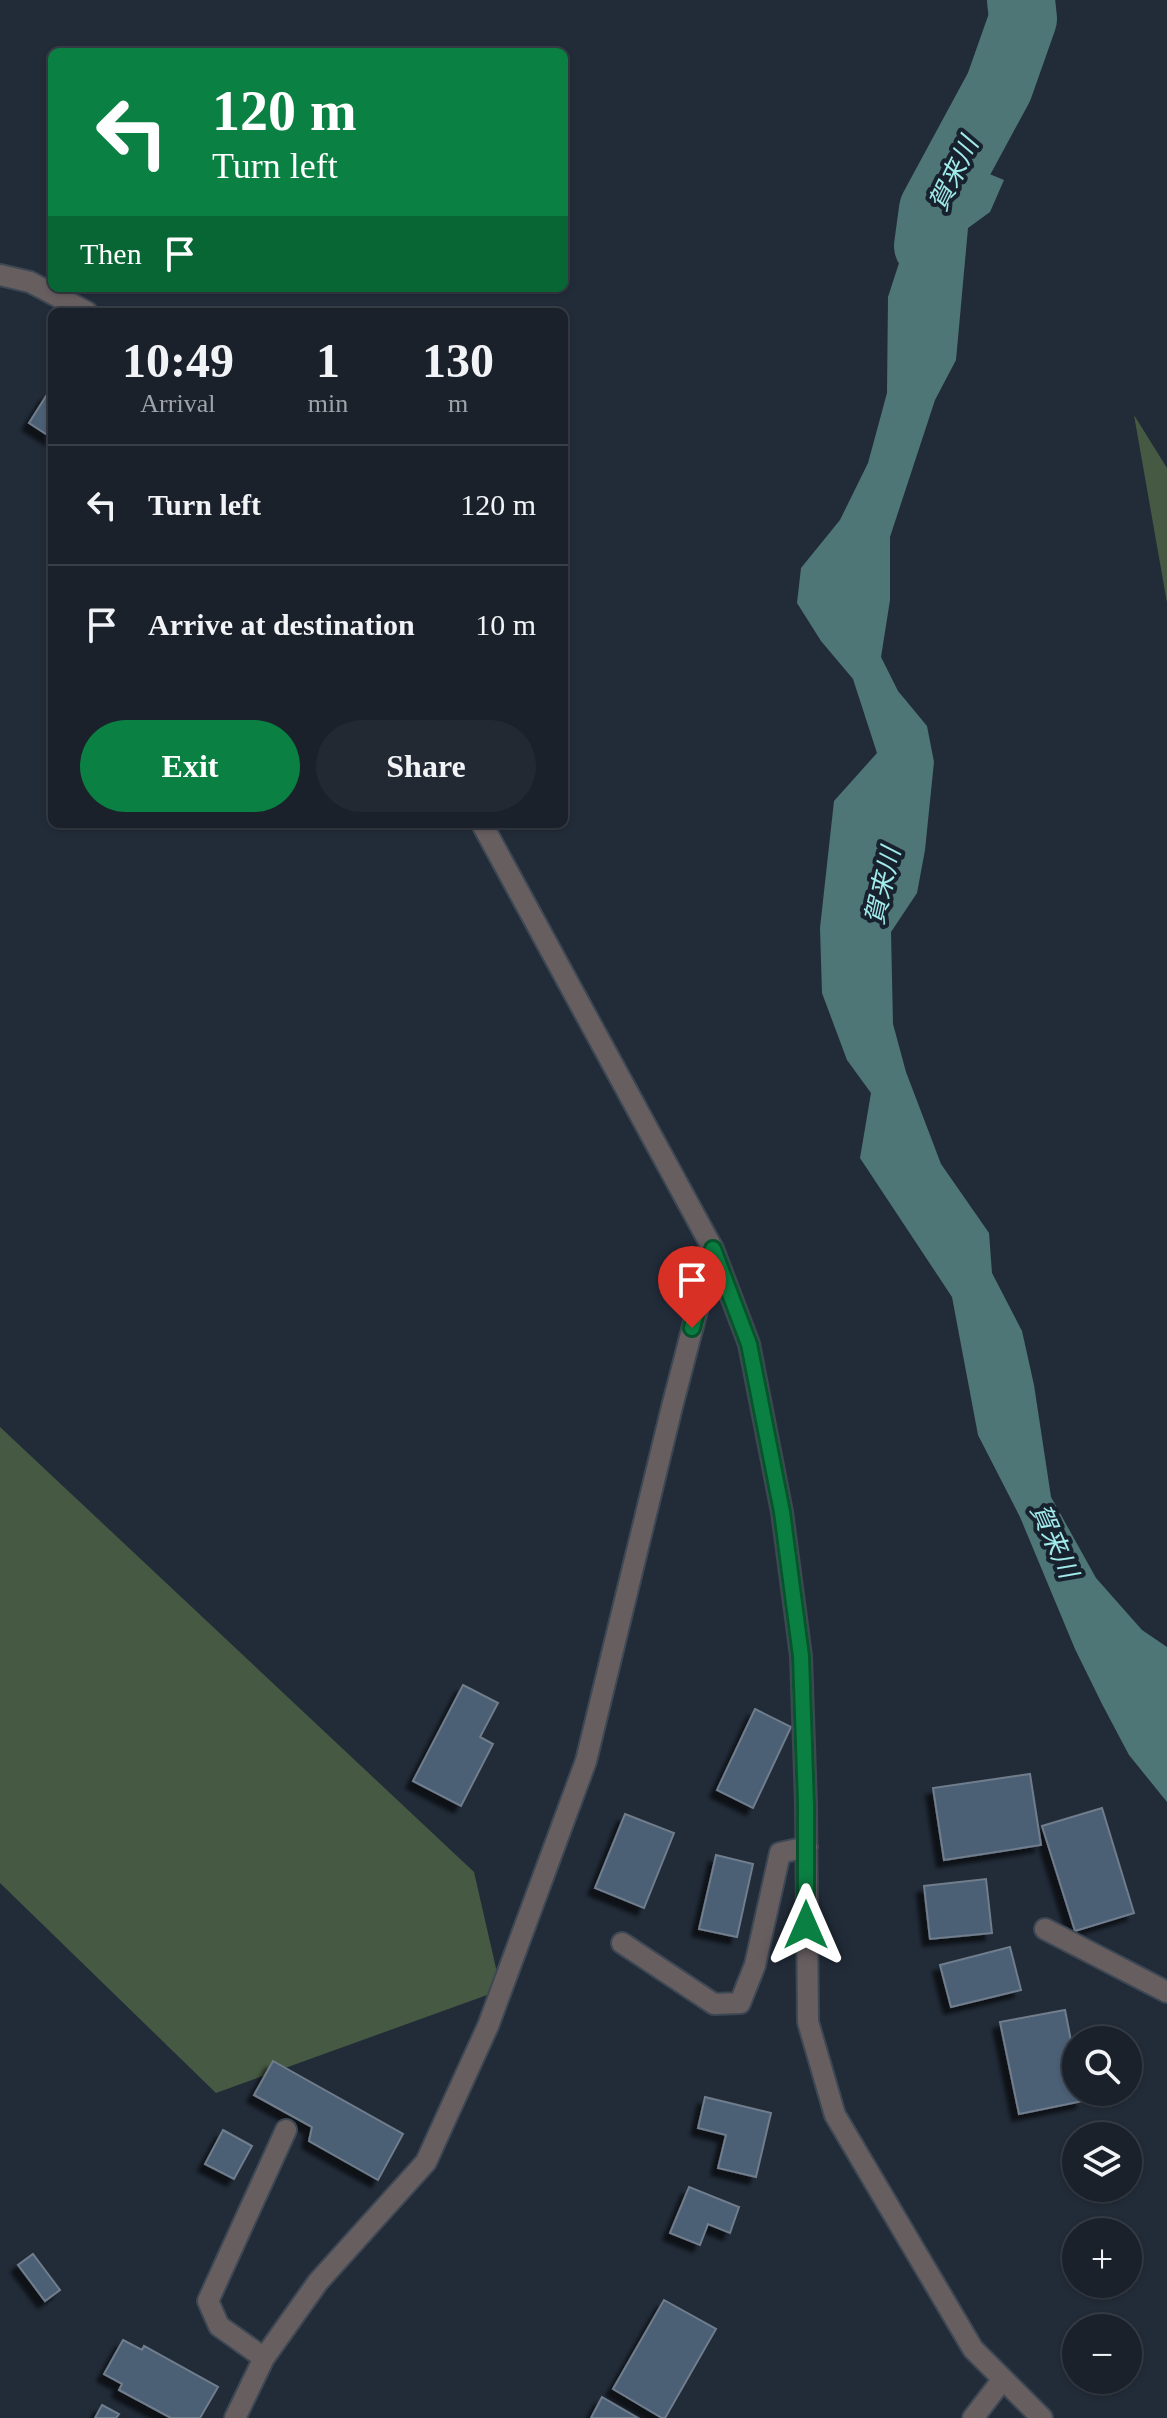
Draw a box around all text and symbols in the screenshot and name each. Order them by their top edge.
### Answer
icon: left [80,80,184,184]
text: 120 m [212,80,357,142]
water label: 賀来川 [924,130,985,215]
text: Turn left [212,146,338,186]
icon: arrive [158,232,202,276]
text: Then [80,237,142,270]
text: 10:49 [122,334,234,387]
text: 1 [316,334,340,387]
text: 130 [422,334,494,387]
text: Arrival [140,389,215,418]
text: min [308,389,348,418]
text: m [448,389,468,418]
icon: left [80,483,124,527]
text: Turn left [148,488,261,521]
text: 120 m [460,488,536,521]
icon: arrive [80,603,124,647]
text: Arrive at destination [148,608,415,641]
text: 10 m [475,608,536,641]
button: Exit [80,720,300,812]
button: Share [316,720,536,812]
water label: 賀来川 [860,842,907,927]
pin [658,1246,726,1328]
icon: arrive [670,1258,714,1302]
water label: 賀来川 [1025,1499,1084,1585]
position arrow [764,1883,848,1967]
map controls [1062,2026,1142,2394]
button: search [1062,2026,1142,2106]
button: layers [1062,2122,1142,2202]
button: + [1062,2218,1142,2298]
button: − [1062,2314,1142,2394]

